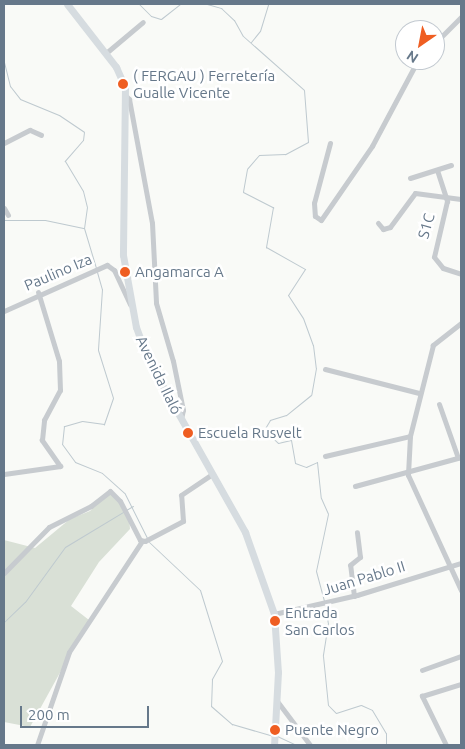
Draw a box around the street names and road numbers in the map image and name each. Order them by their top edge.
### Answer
street label: S1C [414,211,438,241]
street label: Paulino Iza [21,250,95,294]
street label: Avenida Ilaló [132,333,186,417]
street label: Juan Pablo II [321,557,407,599]

